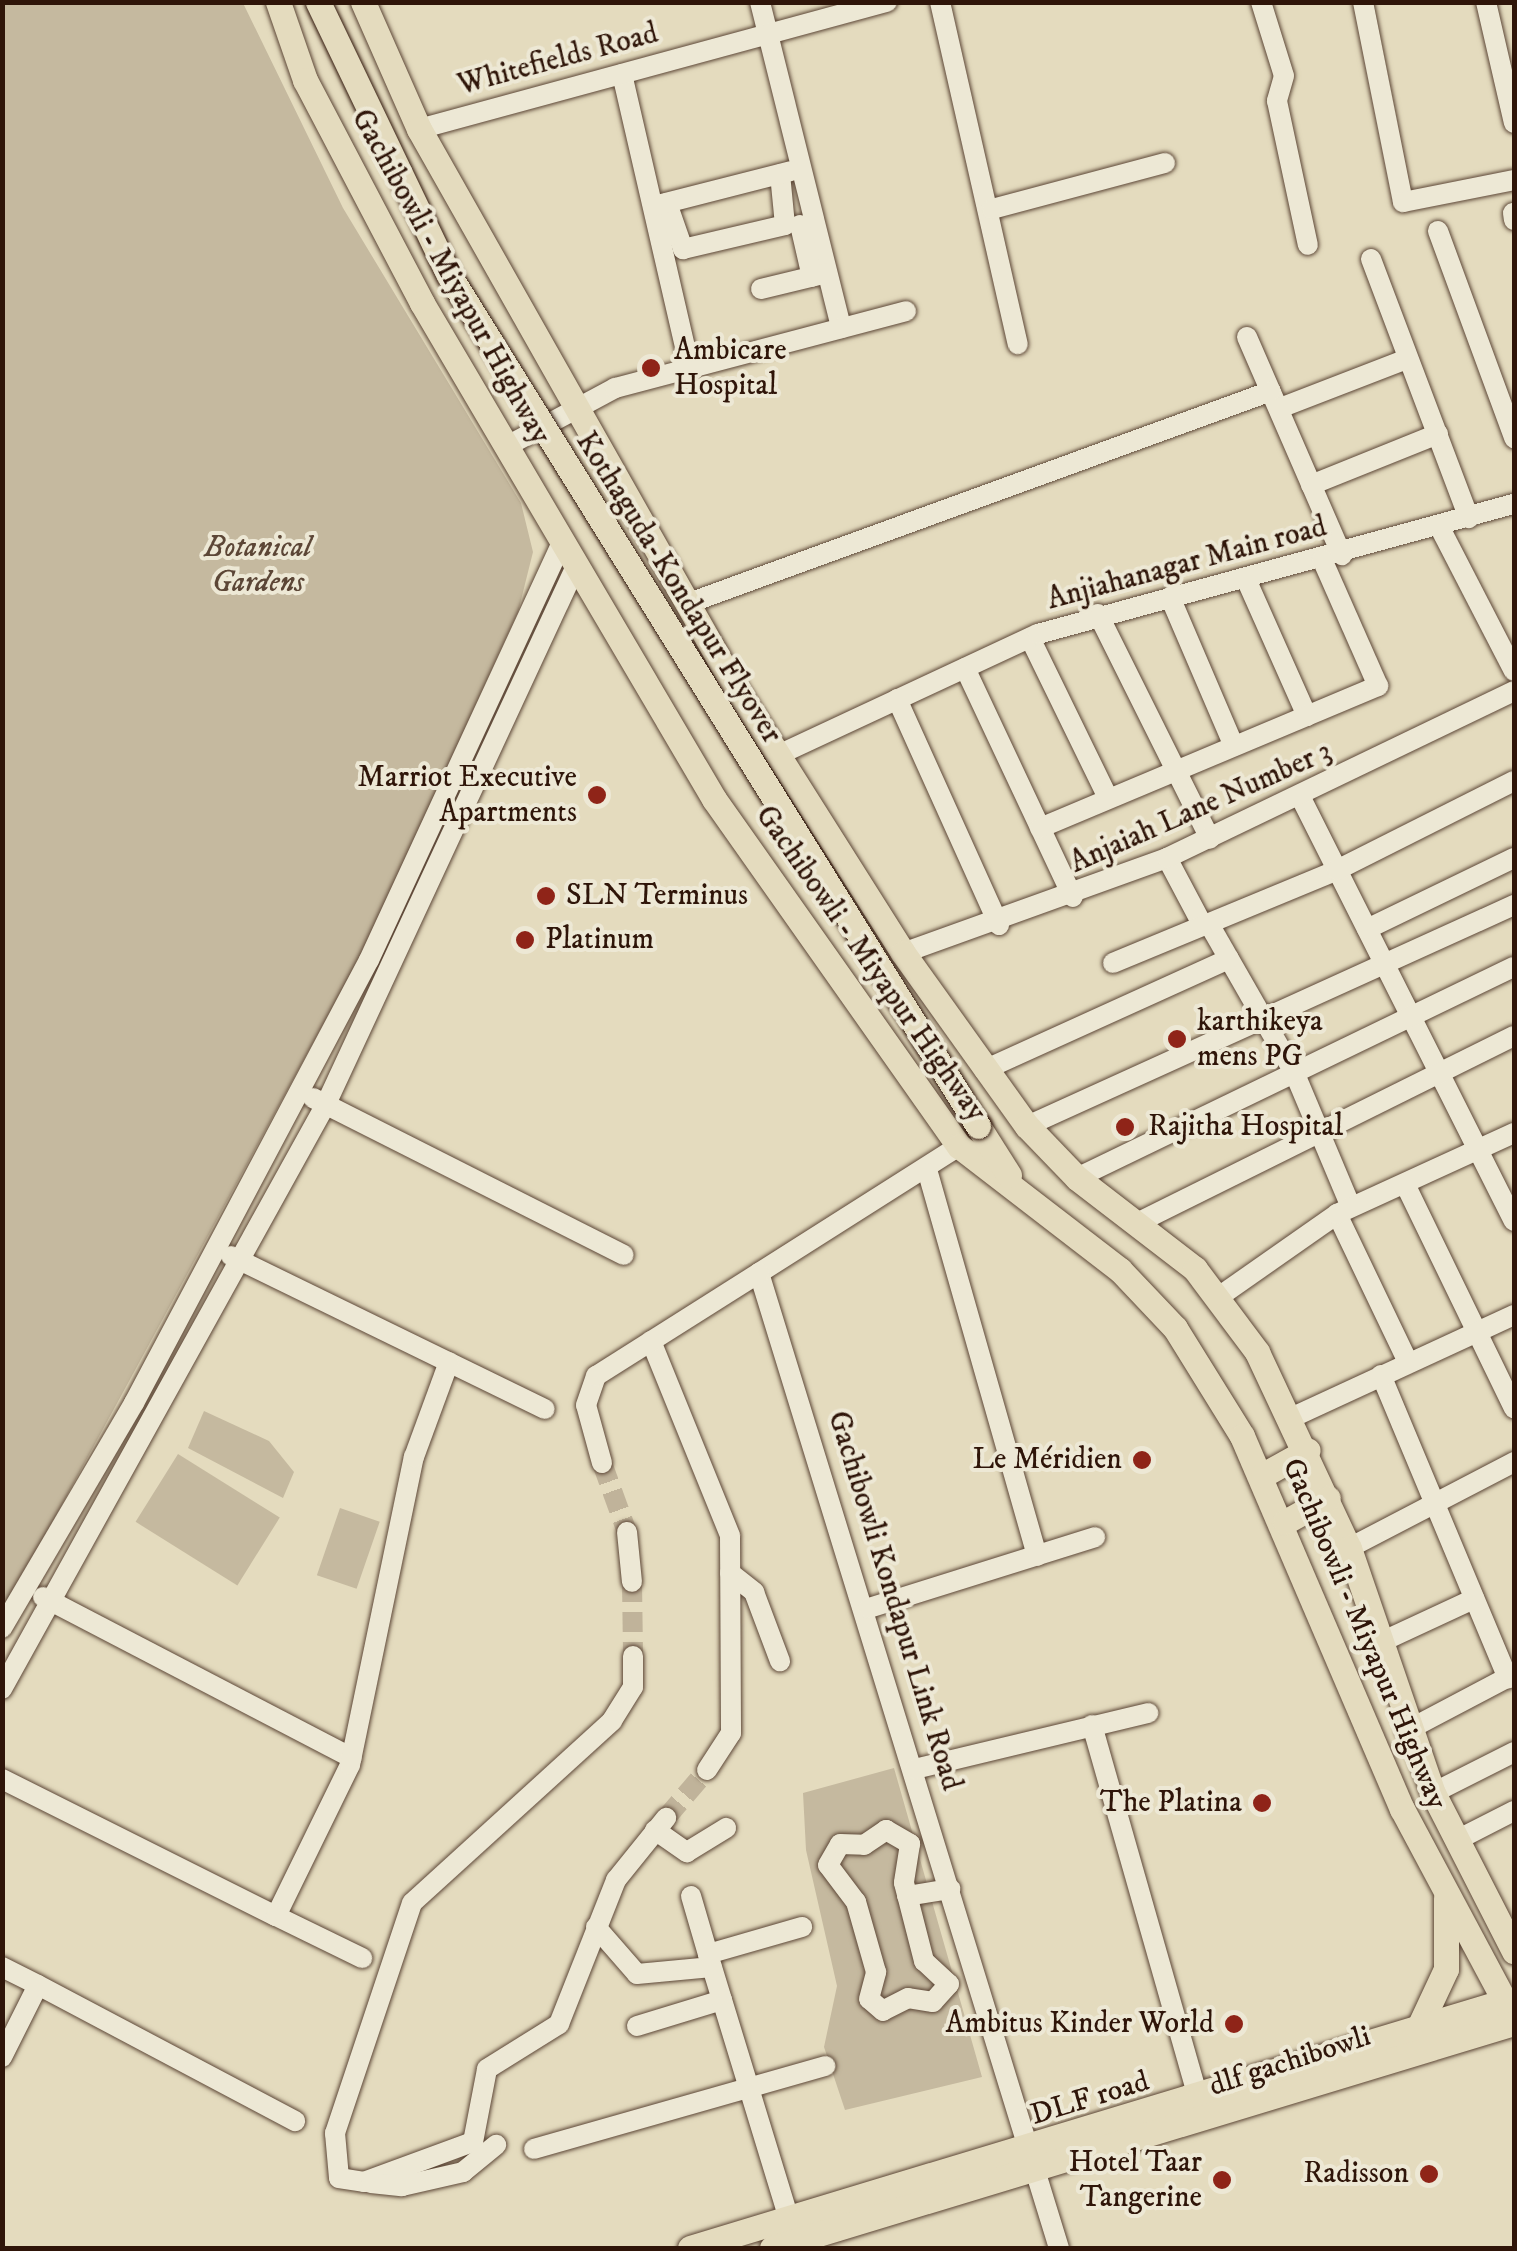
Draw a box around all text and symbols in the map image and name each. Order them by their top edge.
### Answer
street label: Whitefields Road [454,16,662,104]
street label: Gachibowli - Miyapur Highway [343,103,557,451]
place label: Ambicare Hospital [674,333,787,404]
marker: Ambicare Hospital [638,355,664,381]
street label: Kothaguda-Kondapur Flyover [567,426,789,750]
street label: Anjiahanagar Main road [1043,509,1331,619]
park label: Botanical Gardens [204,530,312,600]
street label: Anjaiah Lane Number 3 [1065,734,1337,882]
place label: Marriot Executive Apartments [358,760,577,830]
marker: Marriot Executive Apartments [586,784,608,806]
street label: Gachibowli - Miyapur Highway [747,799,993,1129]
place label: SLN Terminus [566,878,748,914]
marker: SLN Terminus [535,885,557,907]
place label: Platinum [545,922,654,958]
marker: Platinum [514,929,536,951]
place label: karthikeya mens PG [1197,1004,1323,1074]
marker: karthikeya mens PG [1166,1028,1188,1050]
place label: Rajitha Hospital [1148,1109,1343,1145]
marker: Rajitha Hospital [1112,1114,1138,1140]
street label: Gachibowli Kondapur Link Road [819,1407,969,1795]
place label: Le Méridien [972,1442,1122,1478]
marker: Le Méridien [1131,1449,1153,1471]
street label: Gachibowli - Miyapur Highway [1274,1453,1454,1815]
place label: The Platina [1100,1785,1242,1821]
marker: The Platina [1251,1792,1273,1814]
place label: Ambitus Kinder World [945,2006,1214,2042]
marker: Ambitus Kinder World [1223,2013,1245,2035]
street label: dlf gachibowli [1205,2019,1375,2105]
street label: DLF road [1026,2064,1154,2134]
place label: Hotel Taar Tangerine [1069,2145,1202,2216]
place label: Radisson [1303,2156,1409,2192]
marker: Radisson [1418,2163,1440,2185]
marker: Hotel Taar Tangerine [1211,2169,1233,2191]

